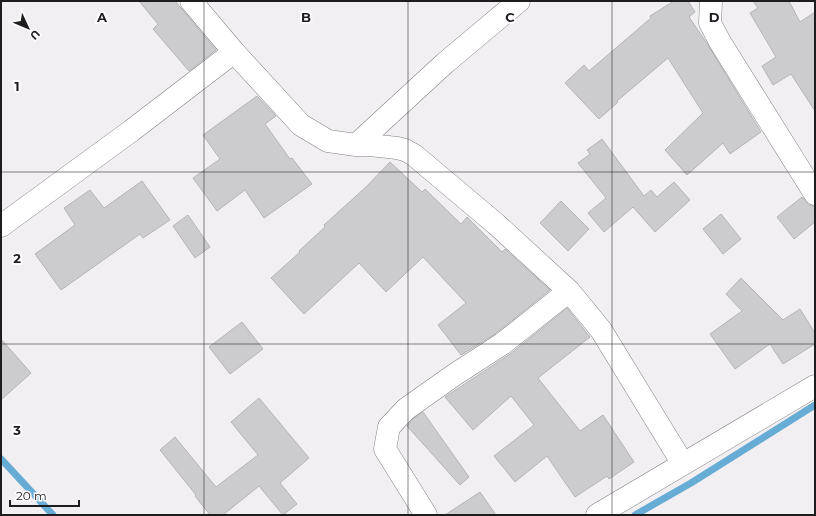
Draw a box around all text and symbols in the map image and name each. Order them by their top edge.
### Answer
north arrow [8,8,48,48]
text: A [96,9,108,25]
text: B [301,9,311,25]
text: C [505,9,515,25]
text: D [709,9,720,25]
text: U [27,27,43,43]
text: 1 [14,78,20,94]
text: 2 [13,250,21,266]
text: 3 [12,422,21,438]
scale bar [10,482,79,508]
text: 20 m [16,488,47,503]

